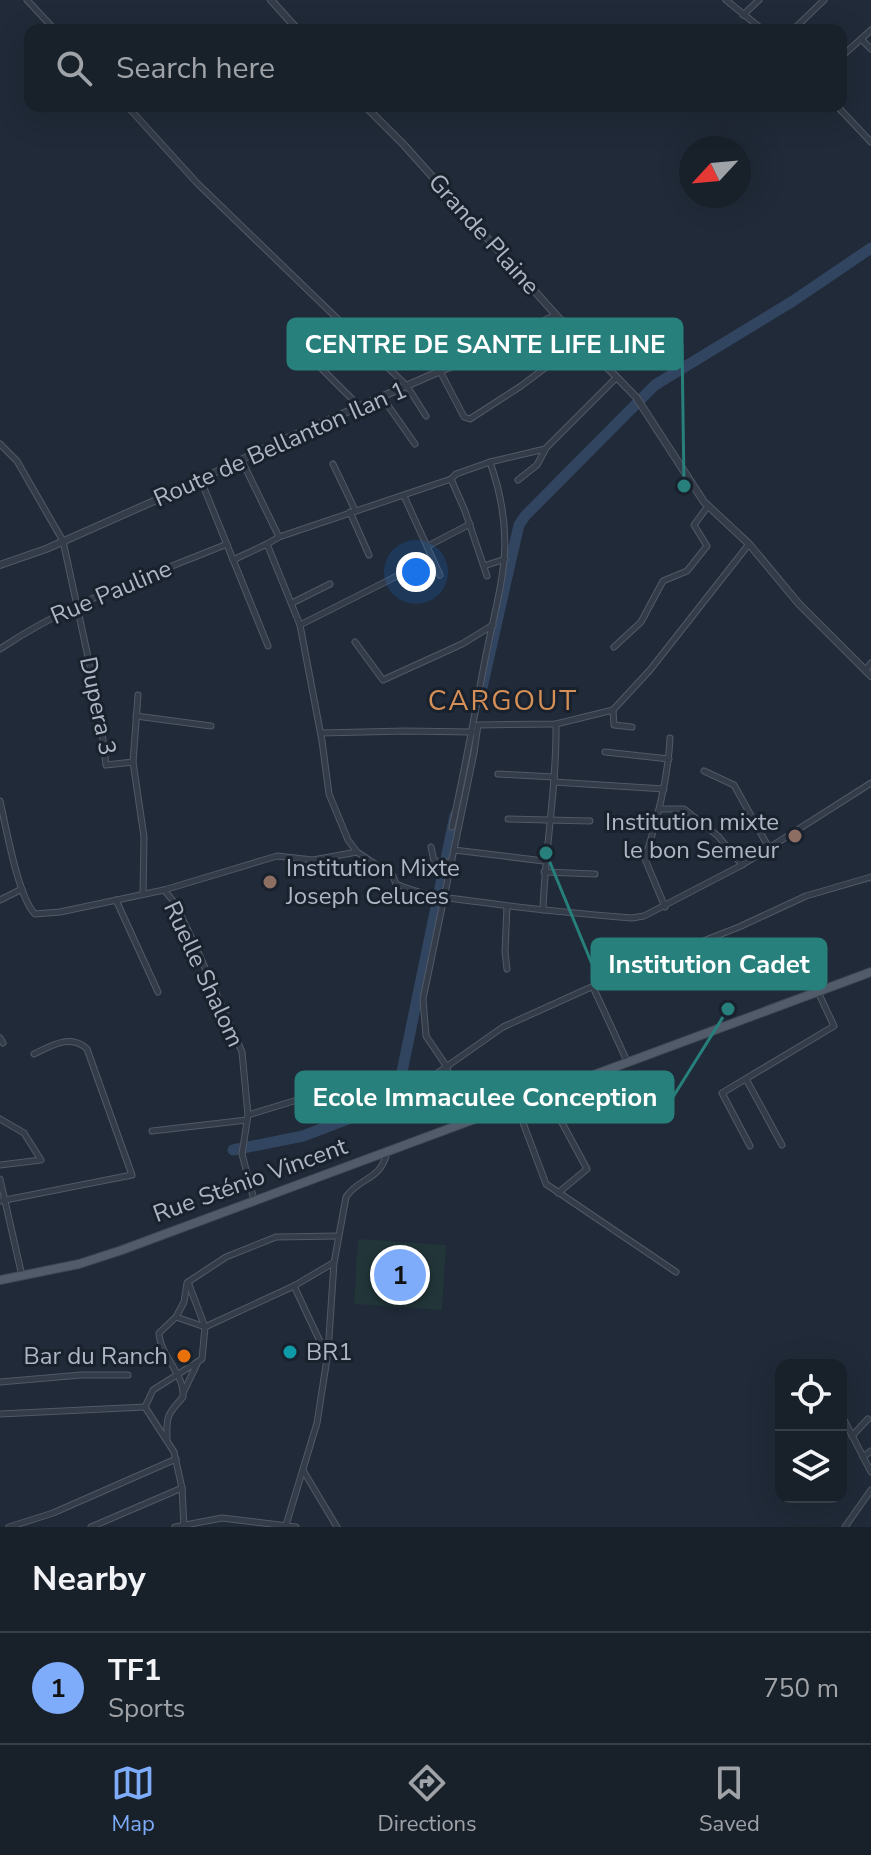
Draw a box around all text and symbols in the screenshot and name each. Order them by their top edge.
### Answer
search box [24,24,847,112]
icon: search [52,46,96,90]
text: Search here [116,48,275,89]
north arrow [679,136,751,208]
street label: Grande Plaine [421,167,547,301]
callout: CENTRE DE SANTE LIFE LINE [288,319,682,369]
text: CENTRE DE SANTE LIFE LINE [304,327,666,362]
street label: Route de Bellanton Ilan 1 [148,374,412,514]
street label: Rue Pauline [46,552,176,632]
your location [396,552,436,592]
street label: Dupera 3 [72,654,124,758]
district label: CARGOUT [428,682,578,720]
place label: Institution mixte le bon Semeur [605,806,779,866]
marker: Institution mixte le bon Semeur [786,827,804,845]
place label: Institution Mixte Joseph Celuces [285,852,460,912]
marker: Institution Mixte Joseph Celuces [261,873,279,891]
street label: Ruelle Shalom [156,896,252,1052]
callout: Institution Cadet [592,939,826,989]
text: Institution Cadet [608,947,811,982]
callout: Ecole Immaculee Conception [296,1072,673,1122]
text: Ecole Immaculee Conception [313,1080,657,1115]
street label: Rue Sténio Vincent [149,1130,352,1230]
pin: 1 [374,1245,426,1305]
place label: BR1 [306,1336,353,1368]
place label: Bar du Ranch [24,1340,168,1372]
marker: BR1 [281,1343,299,1361]
marker: Bar du Ranch [175,1347,193,1365]
map controls [775,1359,847,1503]
button: locate [775,1359,847,1431]
button: layers [775,1431,847,1503]
text: Nearby [32,1556,146,1602]
text: TF1 [108,1650,162,1691]
text: 1 [50,1671,66,1706]
text: 750 m [763,1671,839,1706]
text: Sports [108,1691,185,1726]
tab: Map [111,1761,155,1839]
tab: Directions [378,1761,477,1839]
tab: Saved [699,1761,760,1839]

